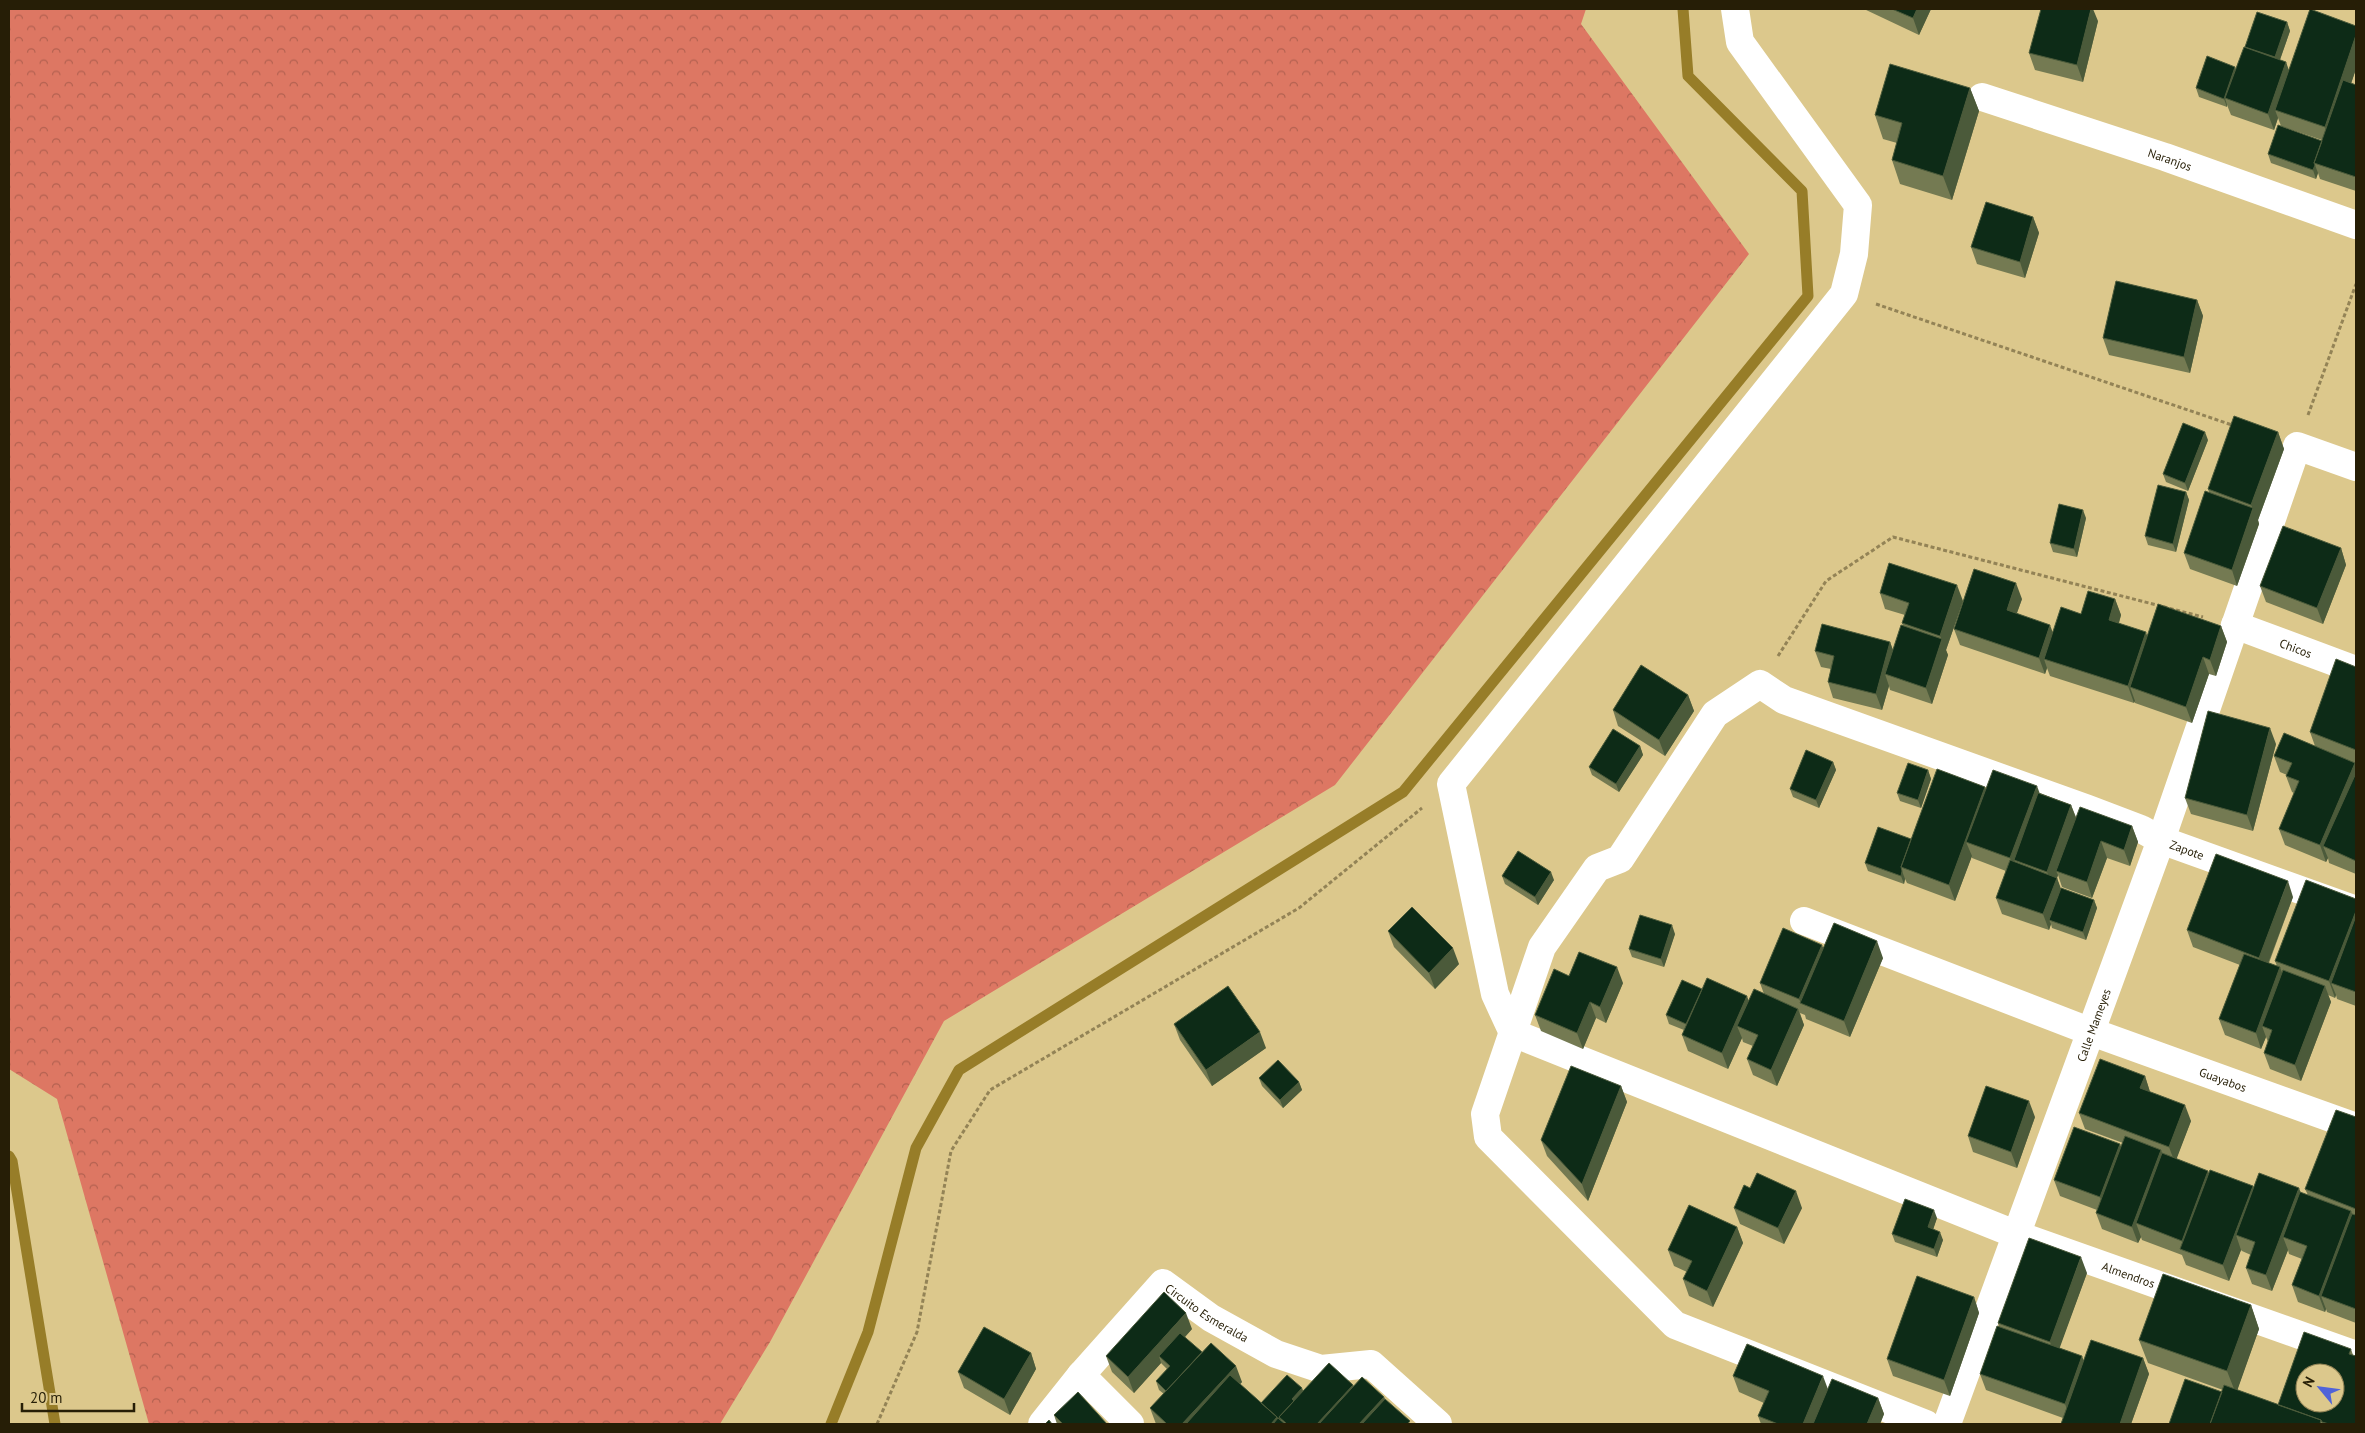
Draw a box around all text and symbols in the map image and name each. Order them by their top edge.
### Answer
street label: Naranjos [2146,144,2194,173]
street label: Chicos [2278,635,2314,660]
street label: Zapote [2168,836,2206,862]
street label: Calle Mameyes [2073,986,2113,1064]
street label: Guayabos [2197,1064,2249,1095]
street label: Almendros [2100,1258,2157,1291]
street label: Circuito Esmeralda [1163,1280,1251,1345]
north arrow [2295,1363,2345,1413]
text: N [2299,1373,2319,1390]
scale bar [22,1380,135,1412]
text: 20 m [30,1388,63,1407]

